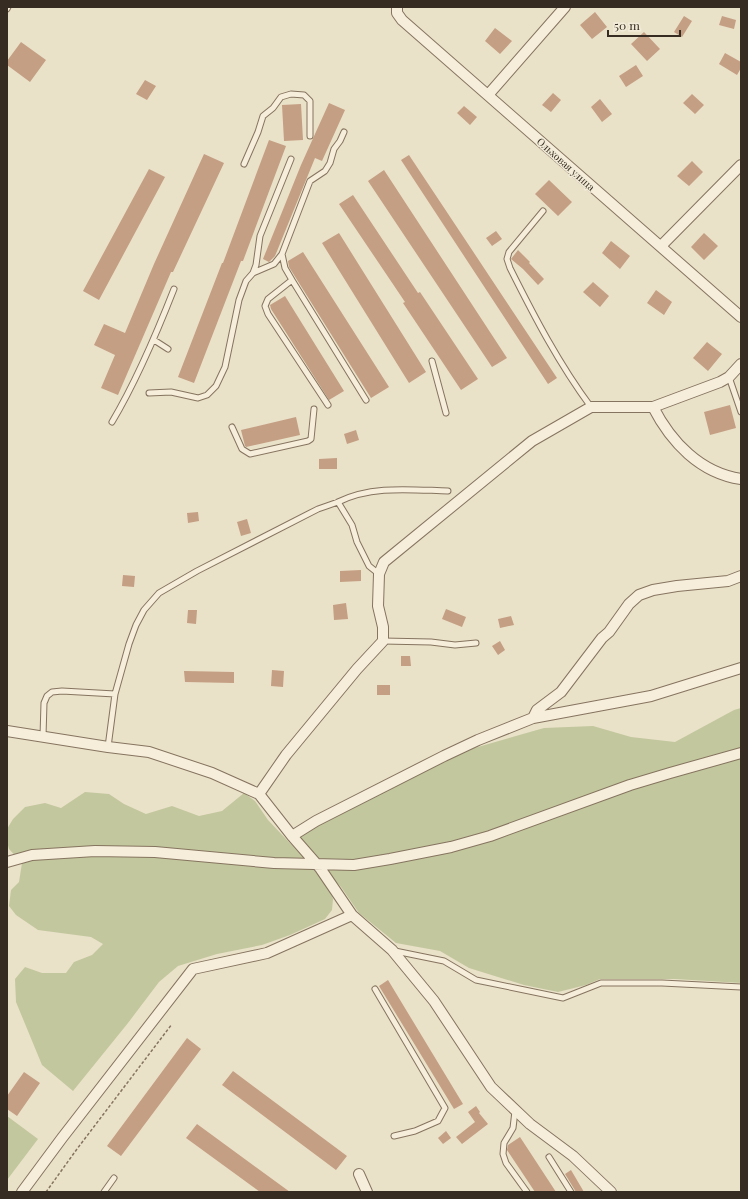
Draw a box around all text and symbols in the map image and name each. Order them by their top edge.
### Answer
scale bar [608,12,680,38]
text: 50 m [614,17,640,33]
street label: Ольховая улица [534,134,598,194]

